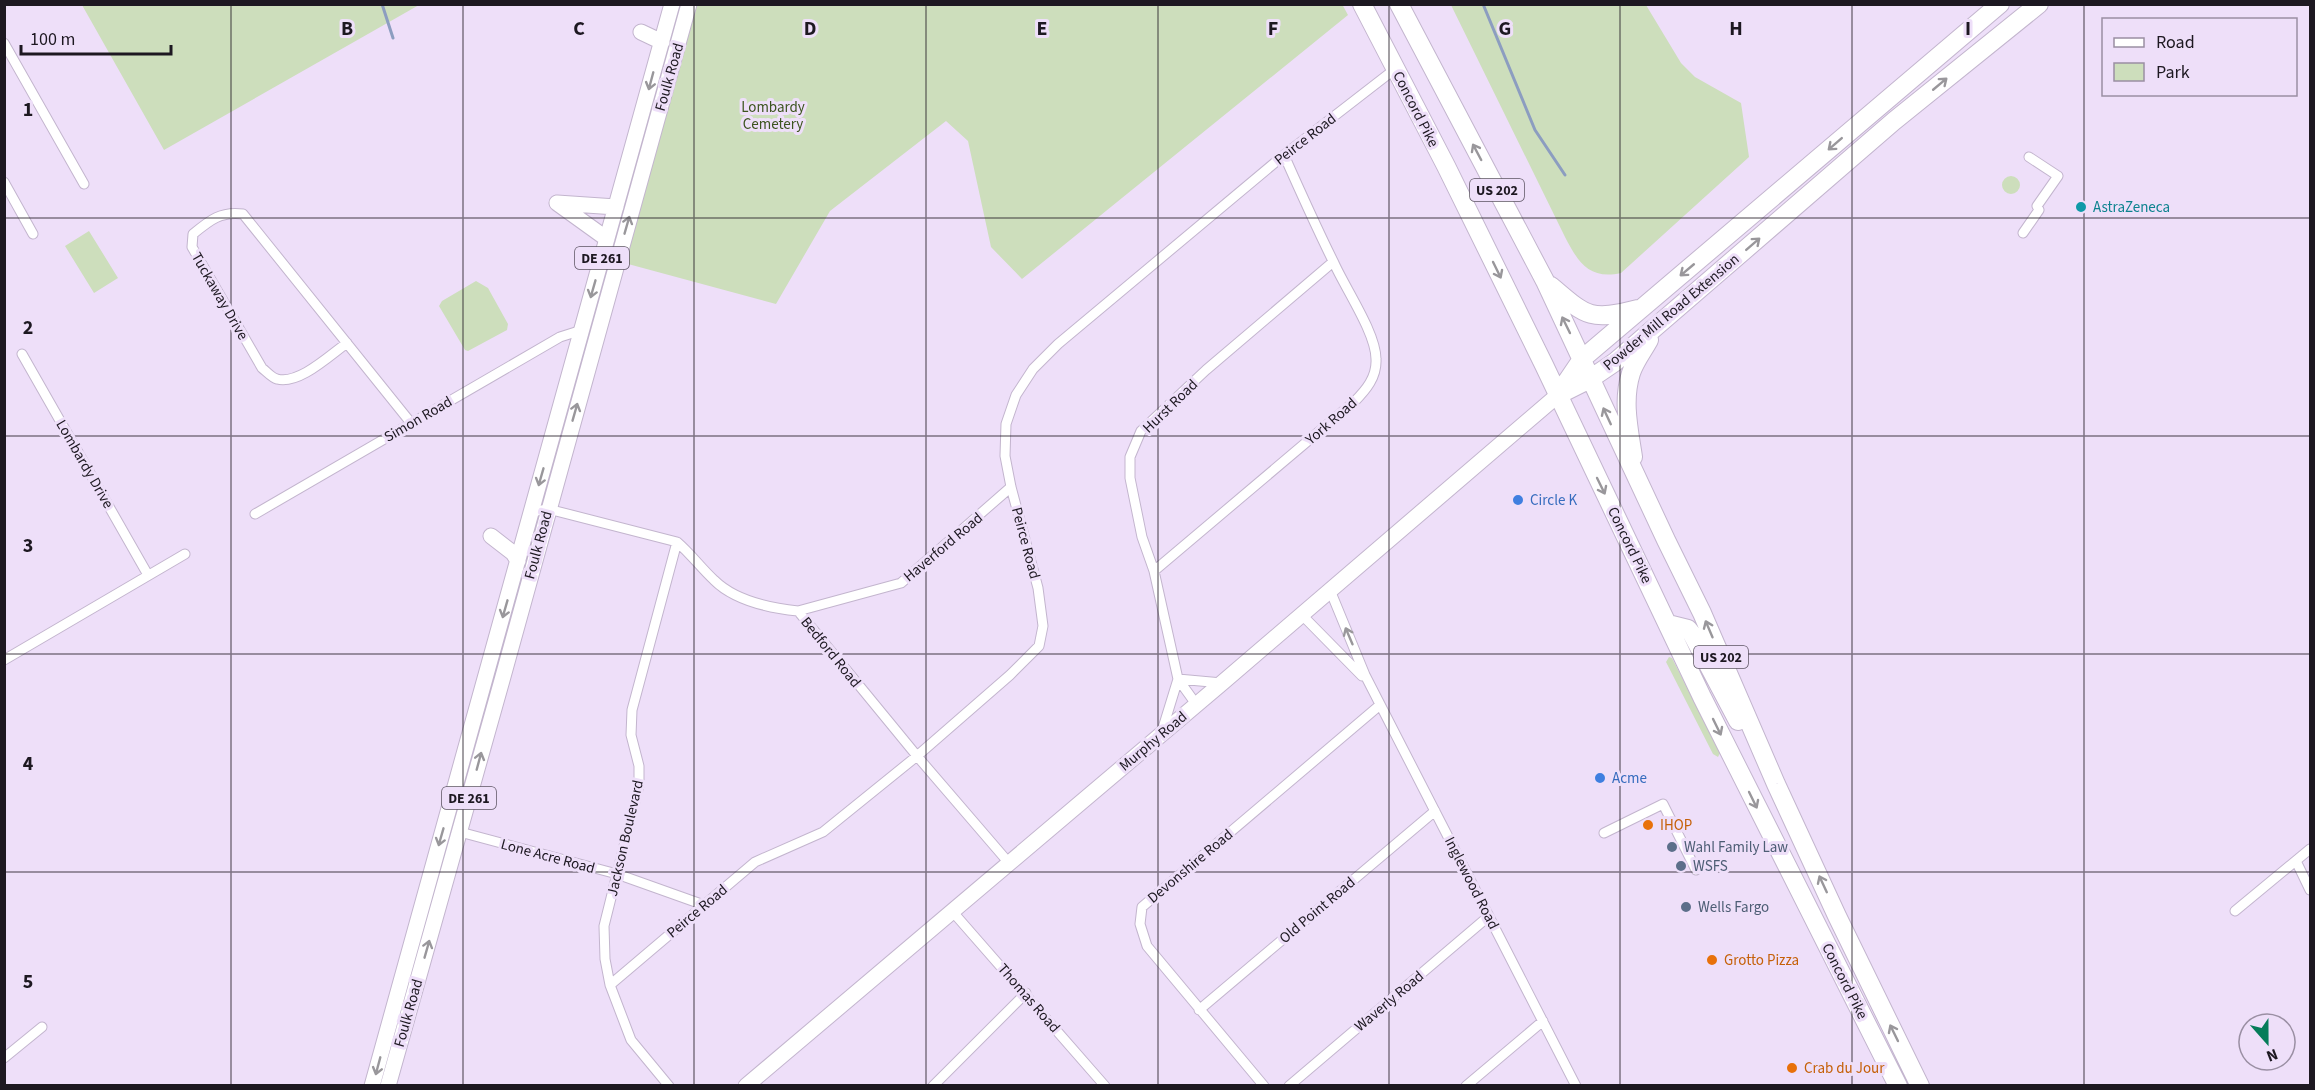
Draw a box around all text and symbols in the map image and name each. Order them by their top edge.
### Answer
text: B [341,15,353,43]
text: C [573,15,585,43]
text: D [804,15,816,43]
text: E [1037,15,1047,43]
text: F [1268,15,1278,43]
text: G [1499,15,1511,43]
text: H [1729,15,1743,43]
text: I [1965,15,1971,43]
scale bar [21,18,171,56]
legend [2102,18,2297,96]
text: 100 m [30,27,75,52]
text: Road [2156,30,2195,55]
street label: Foulk Road [650,41,689,114]
text: Park [2156,60,2190,85]
street label: Concord Pike [1387,68,1444,151]
one-way arrow [645,71,656,90]
one-way arrow [1932,78,1948,91]
text: 1 [23,96,33,124]
park label: Lombardy Cemetery [741,97,805,135]
street label: Peirce Road [1270,108,1341,170]
one-way arrow [1828,137,1843,151]
one-way arrow [1471,144,1483,161]
road number: US 202 [1470,179,1524,201]
place label: AstraZeneca [2093,197,2170,218]
marker: AstraZeneca [2074,200,2088,214]
one-way arrow [622,215,633,234]
one-way arrow [1745,237,1760,251]
road number: DE 261 [575,247,629,269]
street label: Tuckaway Drive [186,249,253,344]
street label: Powder Mill Road Extension [1599,249,1744,376]
one-way arrow [1492,261,1504,279]
one-way arrow [1680,263,1695,277]
one-way arrow [587,279,598,298]
text: 2 [23,314,33,342]
one-way arrow [1560,317,1572,335]
street label: Hurst Road [1138,375,1203,438]
street label: Simon Road [380,391,456,447]
street label: York Road [1300,393,1362,450]
one-way arrow [570,403,581,422]
one-way arrow [1601,407,1613,425]
street label: Lombardy Drive [51,416,118,512]
one-way arrow [535,467,546,486]
one-way arrow [1596,476,1608,494]
place label: Circle K [1530,490,1577,511]
marker: Circle K [1511,493,1525,507]
street label: Concord Pike [1602,503,1657,587]
street label: Peirce Road [1006,505,1045,581]
street label: Haverford Road [899,508,988,587]
street label: Foulk Road [519,509,558,582]
text: 3 [23,532,33,560]
one-way arrow [498,599,510,618]
street label: Bedford Road [796,612,866,692]
one-way arrow [1703,621,1714,639]
one-way arrow [1343,627,1354,645]
road number: US 202 [1694,646,1748,668]
street label: Murphy Road [1115,707,1192,776]
one-way arrow [1711,718,1723,735]
text: 4 [23,750,34,778]
one-way arrow [474,751,485,770]
place label: Acme [1612,768,1647,789]
marker: Acme [1593,771,1607,785]
street label: Jackson Boulevard [602,778,649,898]
road number: DE 261 [442,787,496,809]
one-way arrow [1748,790,1760,808]
place label: IHOP [1660,815,1692,836]
marker: IHOP [1641,818,1655,832]
street label: Devonshire Road [1143,824,1238,908]
one-way arrow [435,828,446,847]
street label: Inglewood Road [1439,833,1504,933]
street label: Lone Acre Road [499,834,597,879]
place label: Wahl Family Law [1684,837,1788,858]
marker: Wahl Family Law [1665,840,1679,854]
place label: WSFS [1693,856,1728,877]
marker: WSFS [1674,859,1688,873]
street label: Old Point Road [1275,872,1360,948]
one-way arrow [1816,876,1828,894]
street label: Peirce Road [662,880,732,943]
place label: Wells Fargo [1698,897,1769,918]
marker: Wells Fargo [1679,900,1693,914]
one-way arrow [422,939,433,958]
street label: Concord Pike [1816,940,1873,1023]
place label: Grotto Pizza [1724,950,1799,971]
marker: Grotto Pizza [1705,953,1719,967]
street label: Thomas Road [993,959,1065,1038]
street label: Waverly Road [1350,966,1429,1037]
text: 5 [23,968,33,996]
street label: Foulk Road [389,977,428,1050]
north arrow [2237,1012,2297,1072]
one-way arrow [1888,1024,1900,1042]
text: N [2263,1043,2281,1067]
one-way arrow [372,1056,383,1075]
place label: Crab du Jour [1804,1058,1885,1079]
marker: Crab du Jour [1785,1061,1799,1075]

